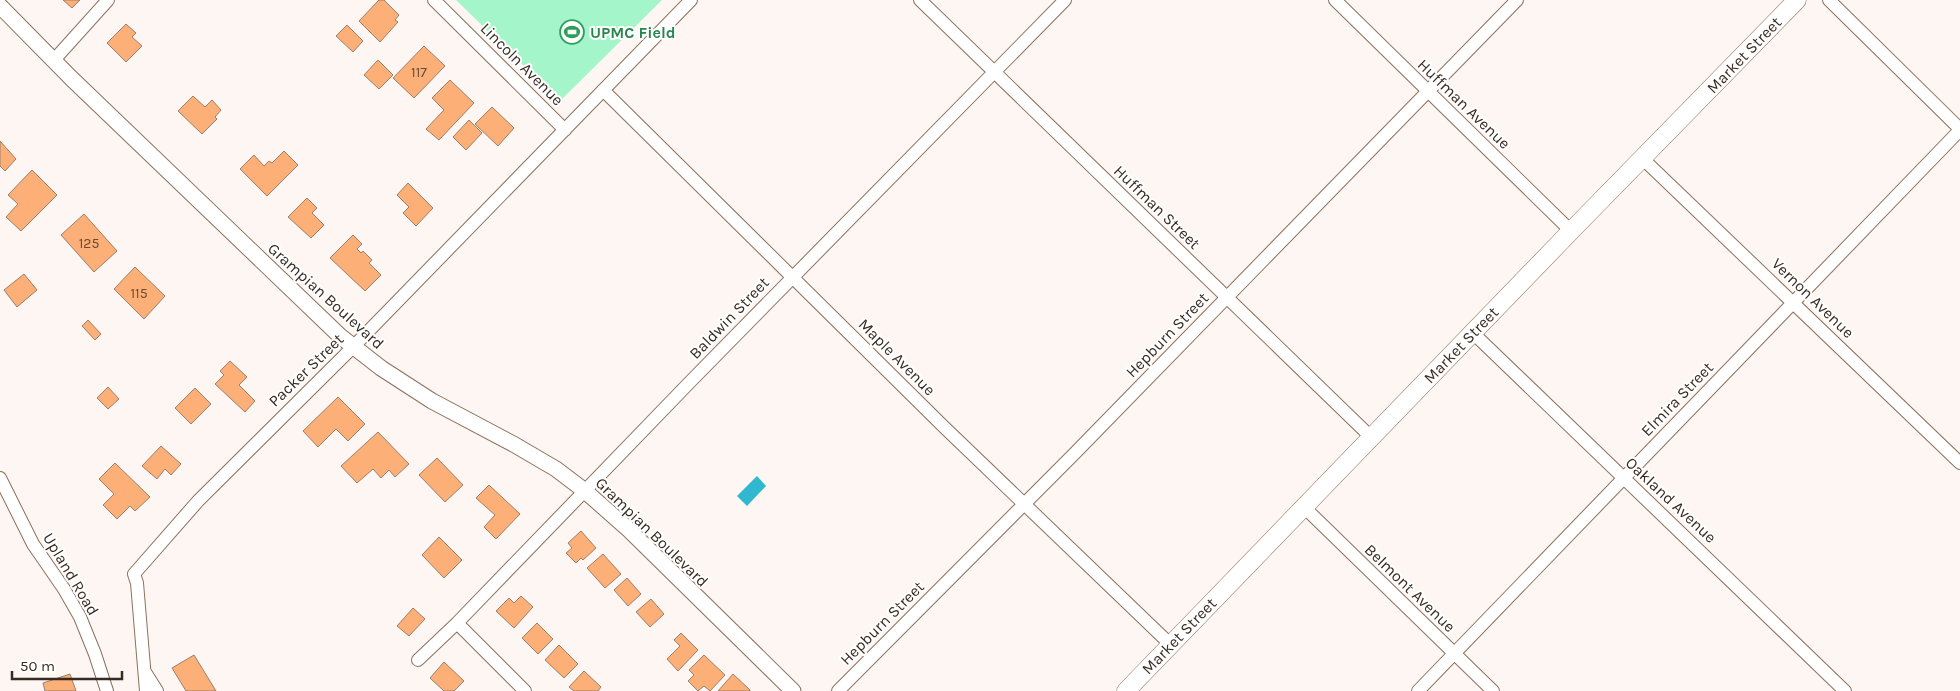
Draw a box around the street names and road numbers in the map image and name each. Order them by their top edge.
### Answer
street label: Market Street [1703,13,1785,97]
street label: Lincoln Avenue [477,19,567,109]
street label: Huffman Avenue [1414,55,1514,153]
street label: Huffman Street [1110,161,1204,253]
street label: Grampian Boulevard [264,239,388,353]
street label: Vernon Avenue [1768,254,1858,342]
street label: Baldwin Street [685,273,773,363]
street label: Hepburn Street [1122,289,1212,381]
street label: Market Street [1420,303,1502,387]
street label: Maple Avenue [855,315,939,399]
street label: Packer Street [265,330,347,410]
street label: Elmira Street [1637,358,1717,440]
street label: Oakland Avenue [1622,453,1720,547]
street label: Grampian Boulevard [592,473,712,591]
street label: Upland Road [39,529,103,619]
street label: Belmont Avenue [1361,540,1459,636]
street label: Hepburn Street [836,577,928,669]
street label: Market Street [1138,594,1220,678]

